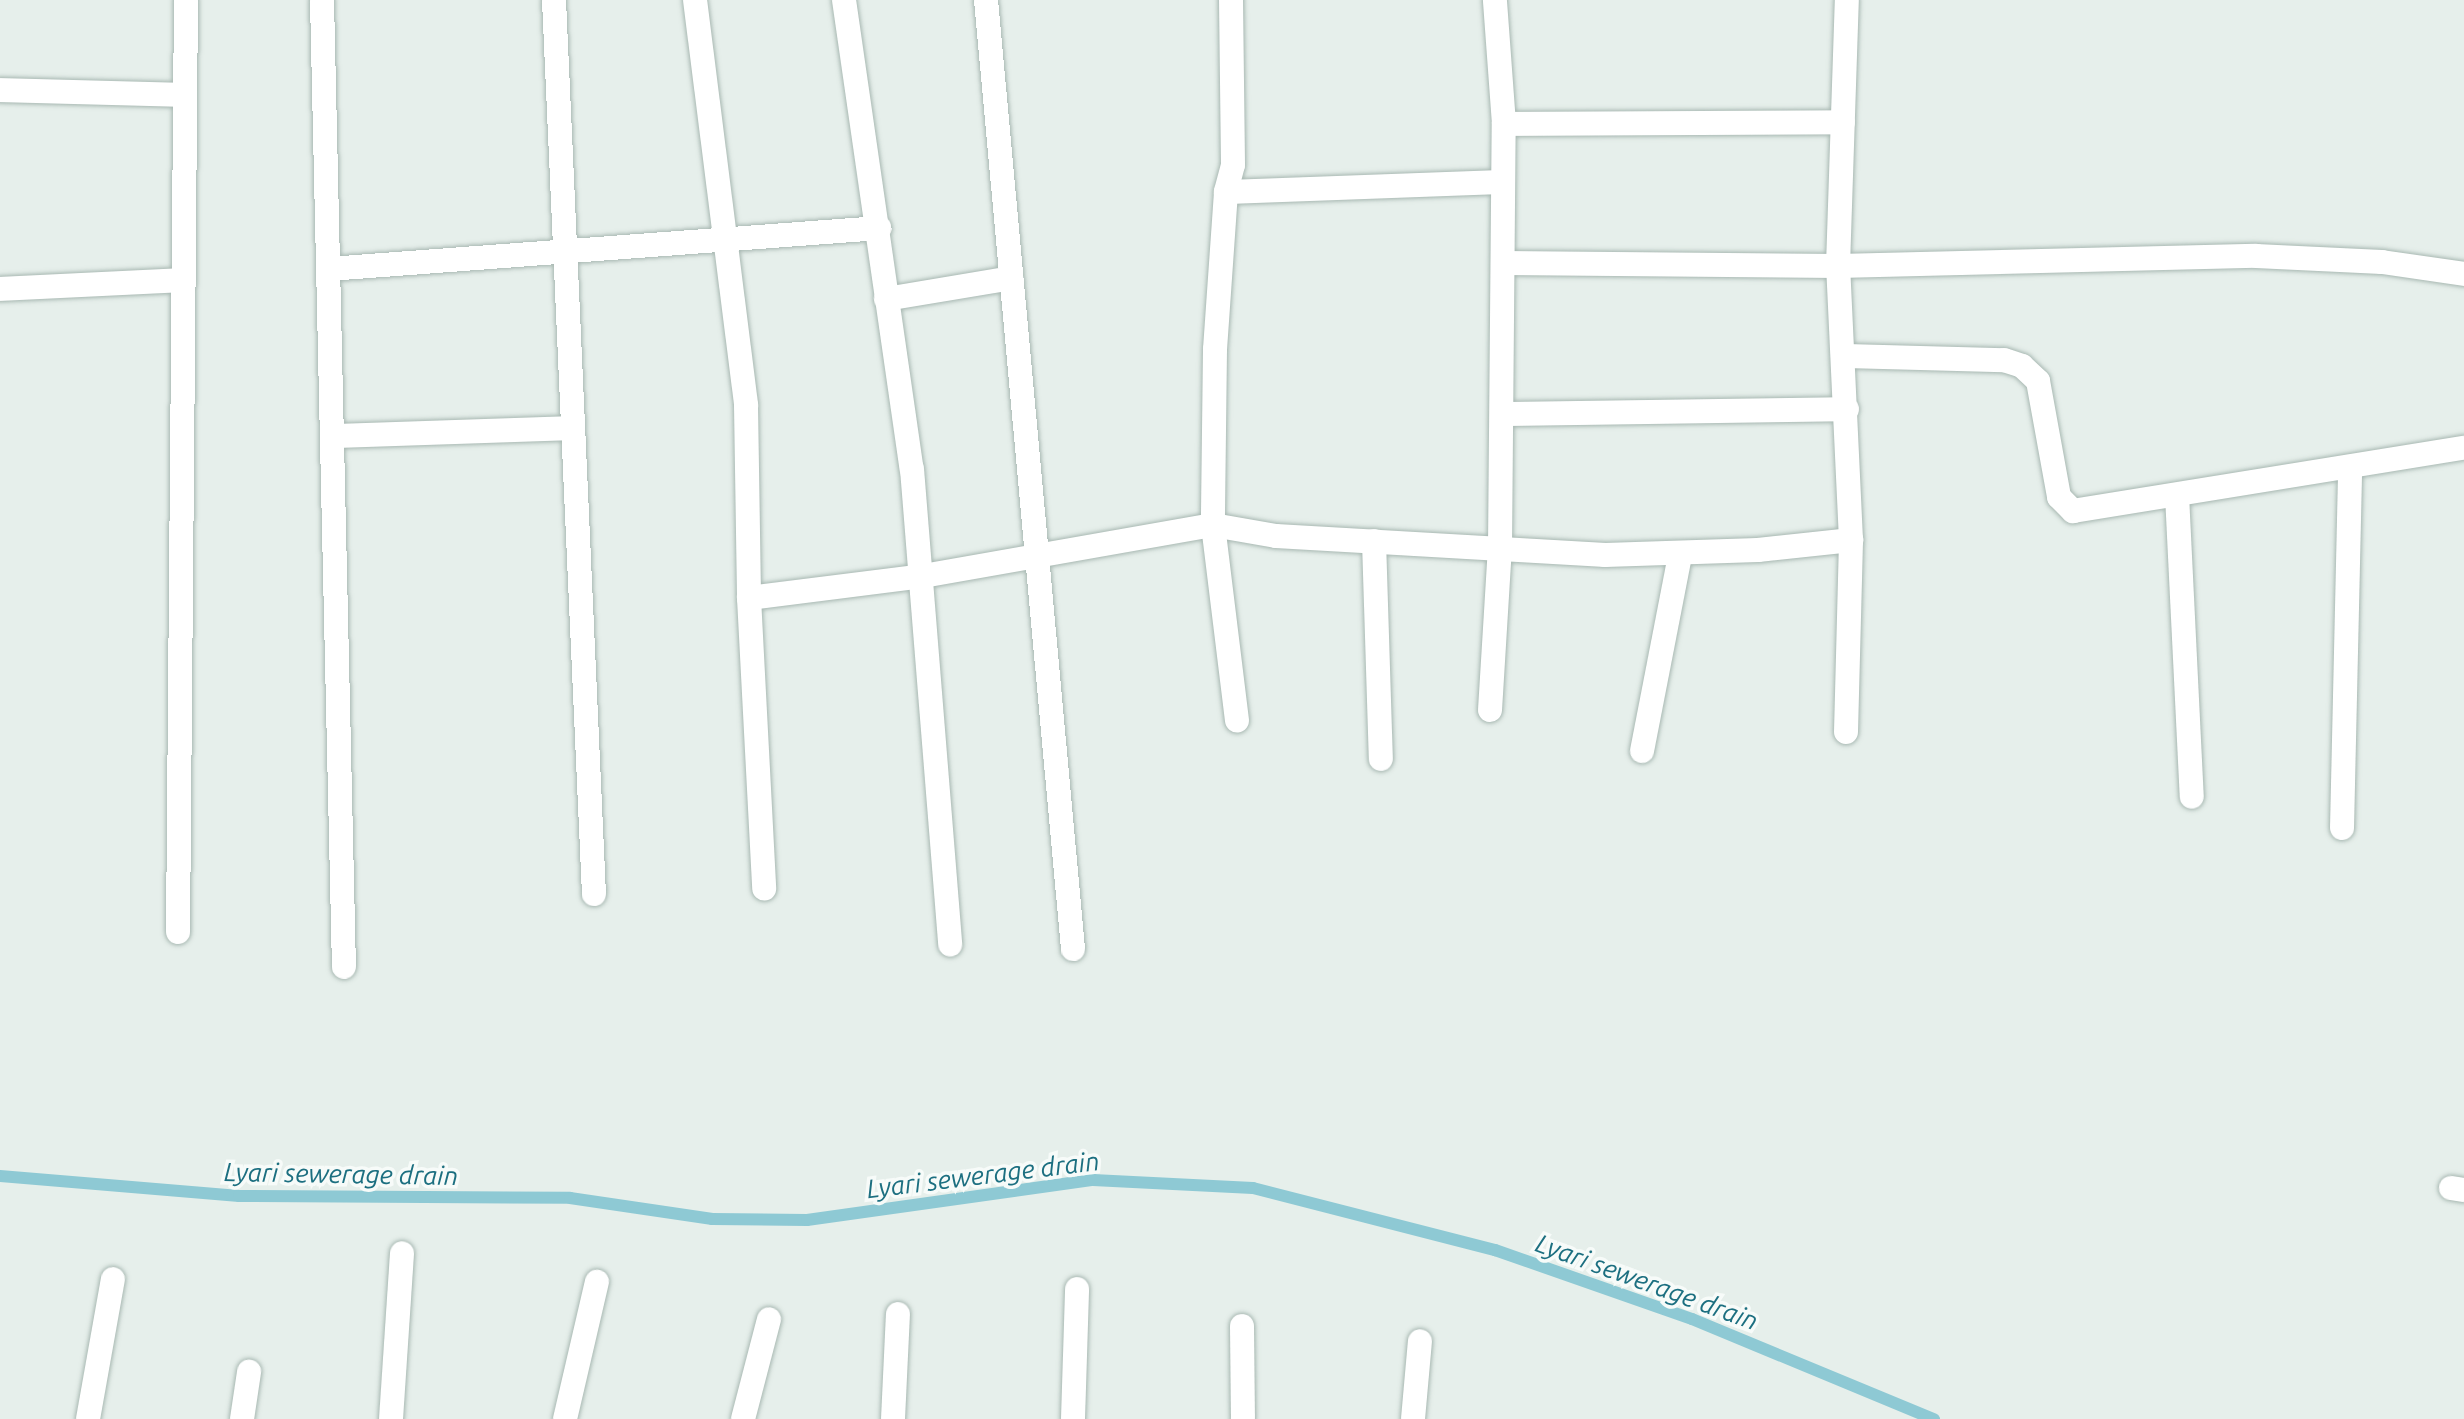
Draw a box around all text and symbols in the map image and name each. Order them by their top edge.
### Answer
water label: Lyari sewerage drain [865,1145,1101,1205]
water label: Lyari sewerage drain [224,1156,458,1192]
water label: Lyari sewerage drain [1532,1227,1762,1337]

